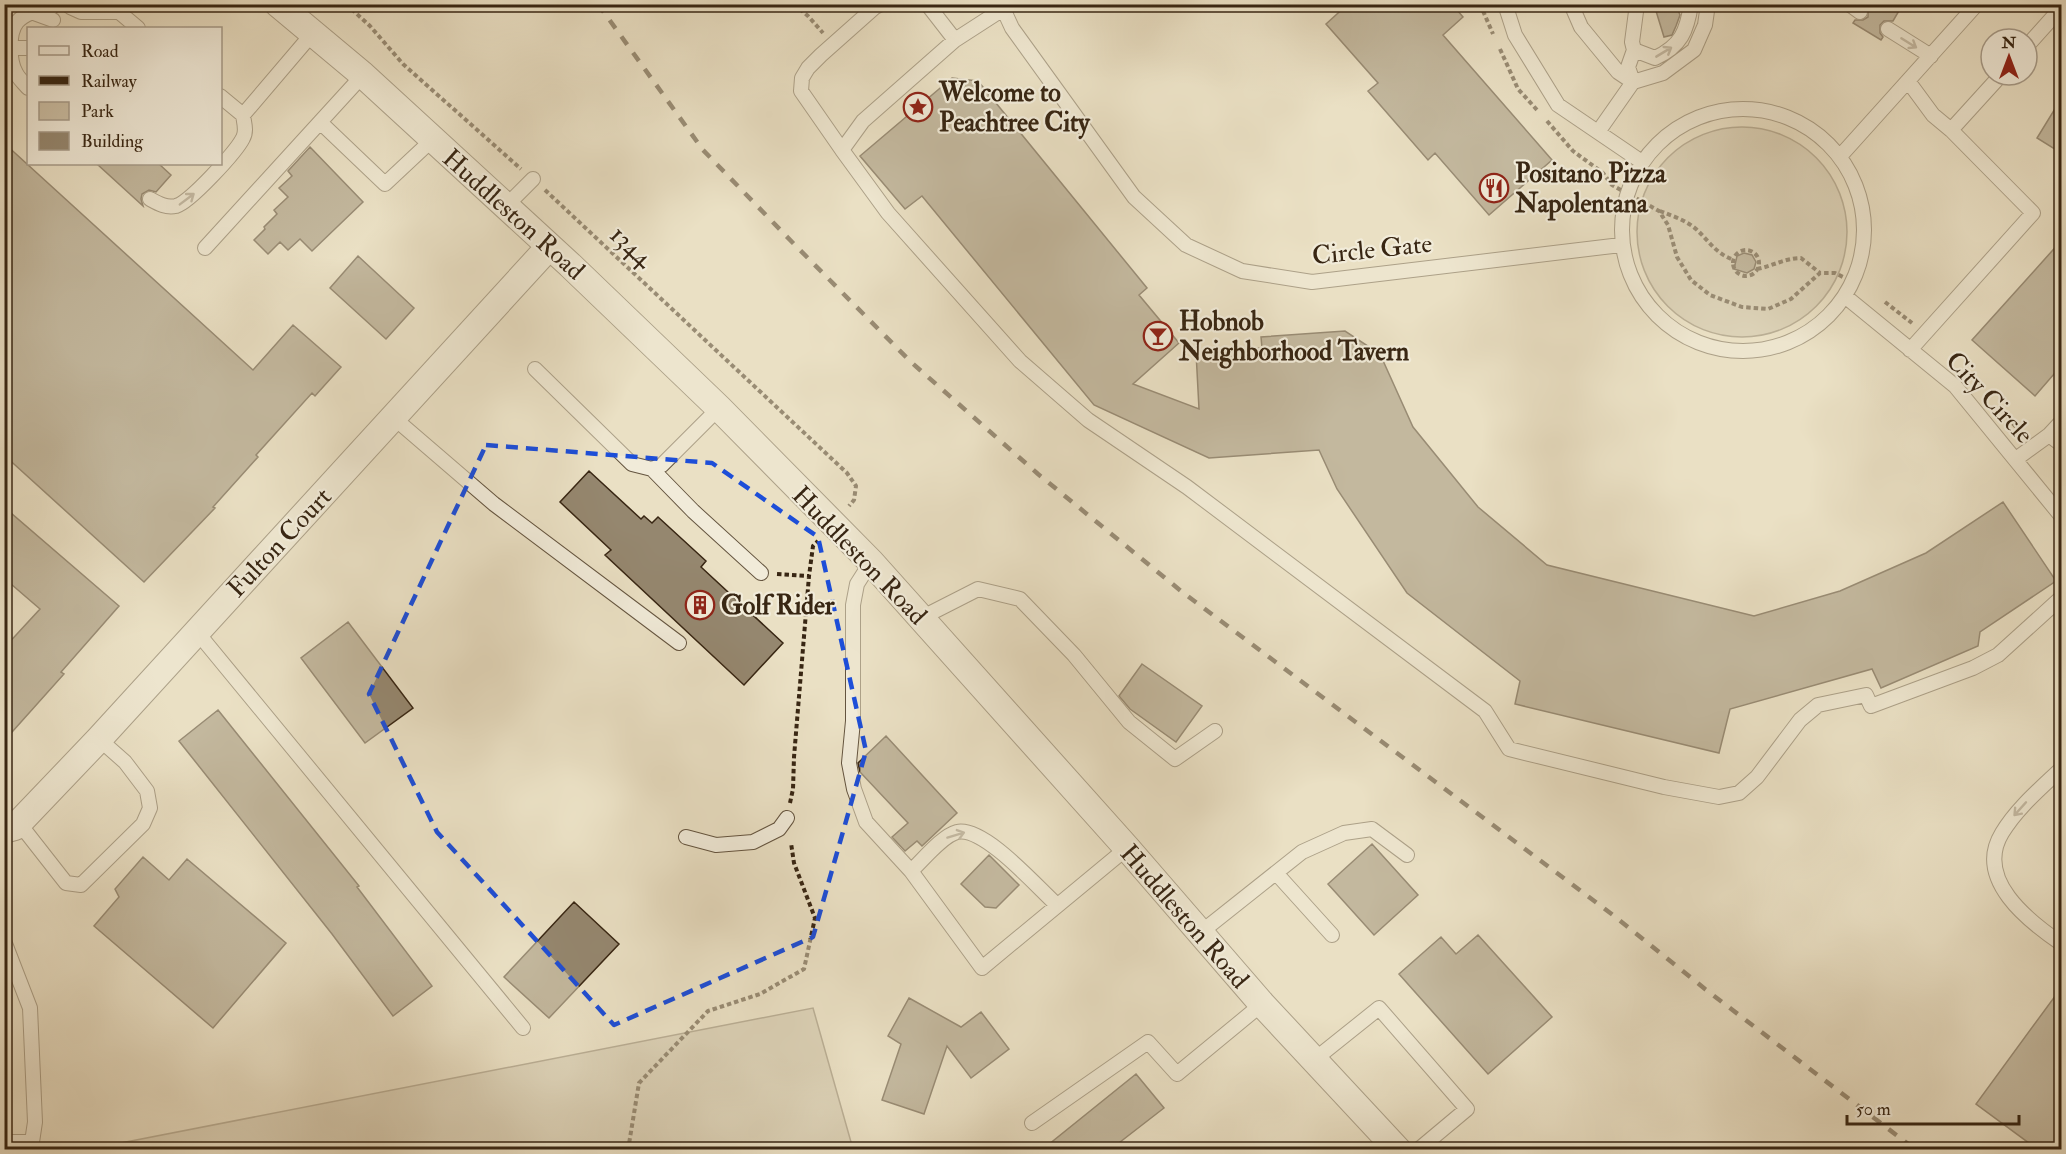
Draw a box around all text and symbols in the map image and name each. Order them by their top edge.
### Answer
legend [27,27,222,165]
north arrow [1979,27,2039,87]
text: N [2001,33,2017,53]
one-way arrow [1900,37,1917,49]
text: Road [81,40,119,63]
one-way arrow [1655,46,1672,58]
text: Railway [81,70,138,93]
place label: Welcome to Peachtree City [938,77,1091,140]
place icon: Welcome to Peachtree City [902,91,934,123]
text: Park [81,100,114,123]
text: Building [81,130,144,153]
street label: Huddleston Road [436,142,591,287]
place label: Positano Pizza Napolentana [1514,158,1667,221]
restaurant icon: Positano Pizza Napolentana [1478,172,1510,204]
one-way arrow [179,192,195,205]
street label: 1344 [603,219,660,275]
street label: Circle Gate [1310,228,1434,272]
place label: Hobnob Neighborhood Tavern [1178,306,1410,369]
bar icon: Hobnob Neighborhood Tavern [1142,320,1174,352]
street label: City Circle [1939,345,2040,450]
street label: Huddleston Road [785,480,934,632]
street label: Fulton Court [221,481,339,604]
building icon: Golf Rider [684,589,716,621]
place label: Golf Rider [721,590,835,622]
one-way arrow [2013,801,2027,816]
one-way arrow [946,829,965,840]
street label: Huddleston Road [1113,838,1256,995]
scale bar [1847,1088,2020,1126]
text: 50 m [1856,1098,1891,1121]

